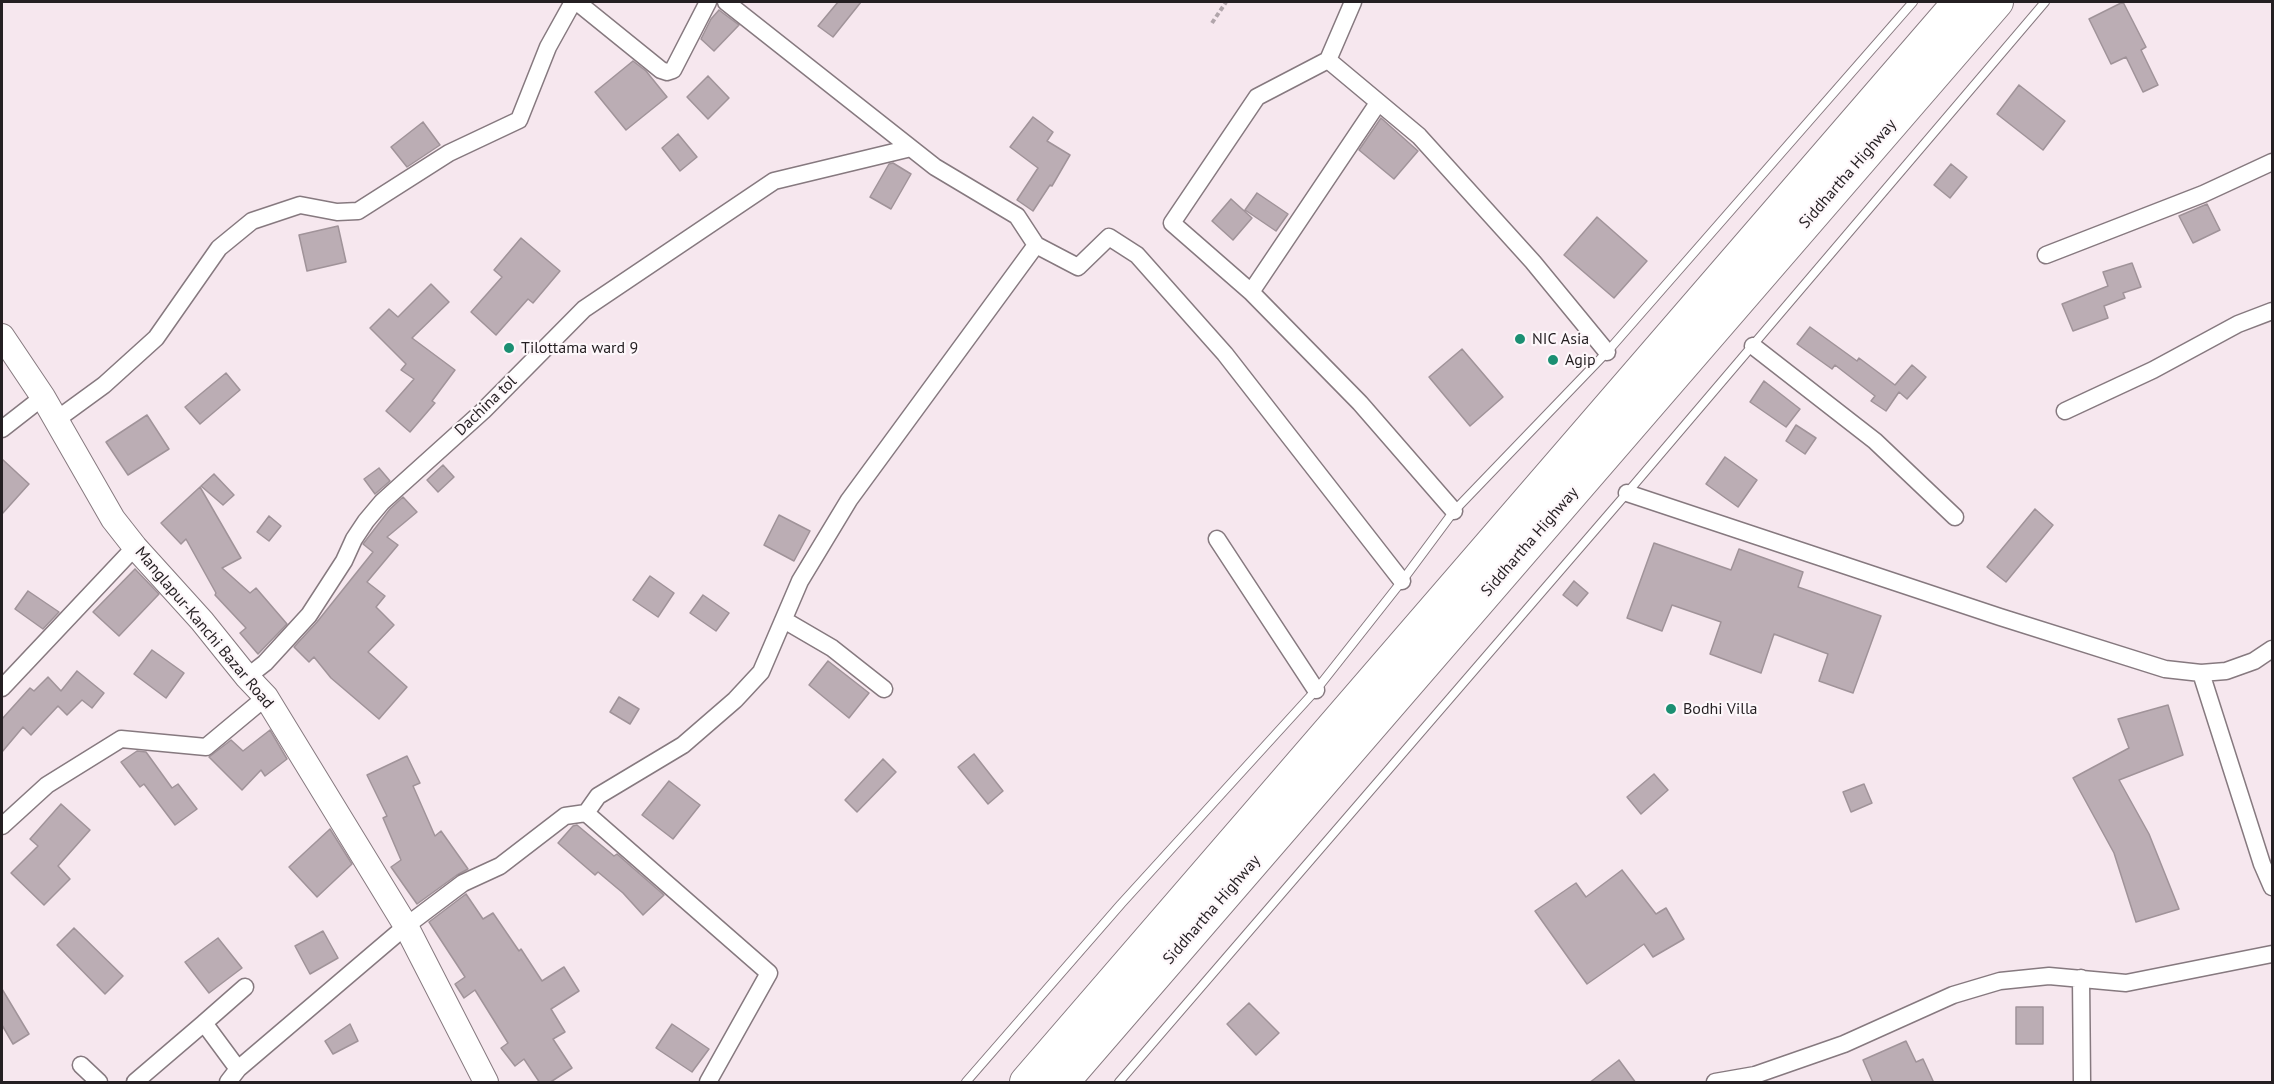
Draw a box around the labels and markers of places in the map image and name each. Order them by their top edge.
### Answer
place label: NIC Asia [1532,329,1589,349]
marker: NIC Asia [1513,332,1527,346]
place label: Tilottama ward 9 [521,338,638,358]
marker: Tilottama ward 9 [502,341,516,355]
place label: Agip [1565,350,1596,370]
marker: Agip [1546,353,1560,367]
place label: Bodhi Villa [1683,699,1757,719]
marker: Bodhi Villa [1664,702,1678,716]

